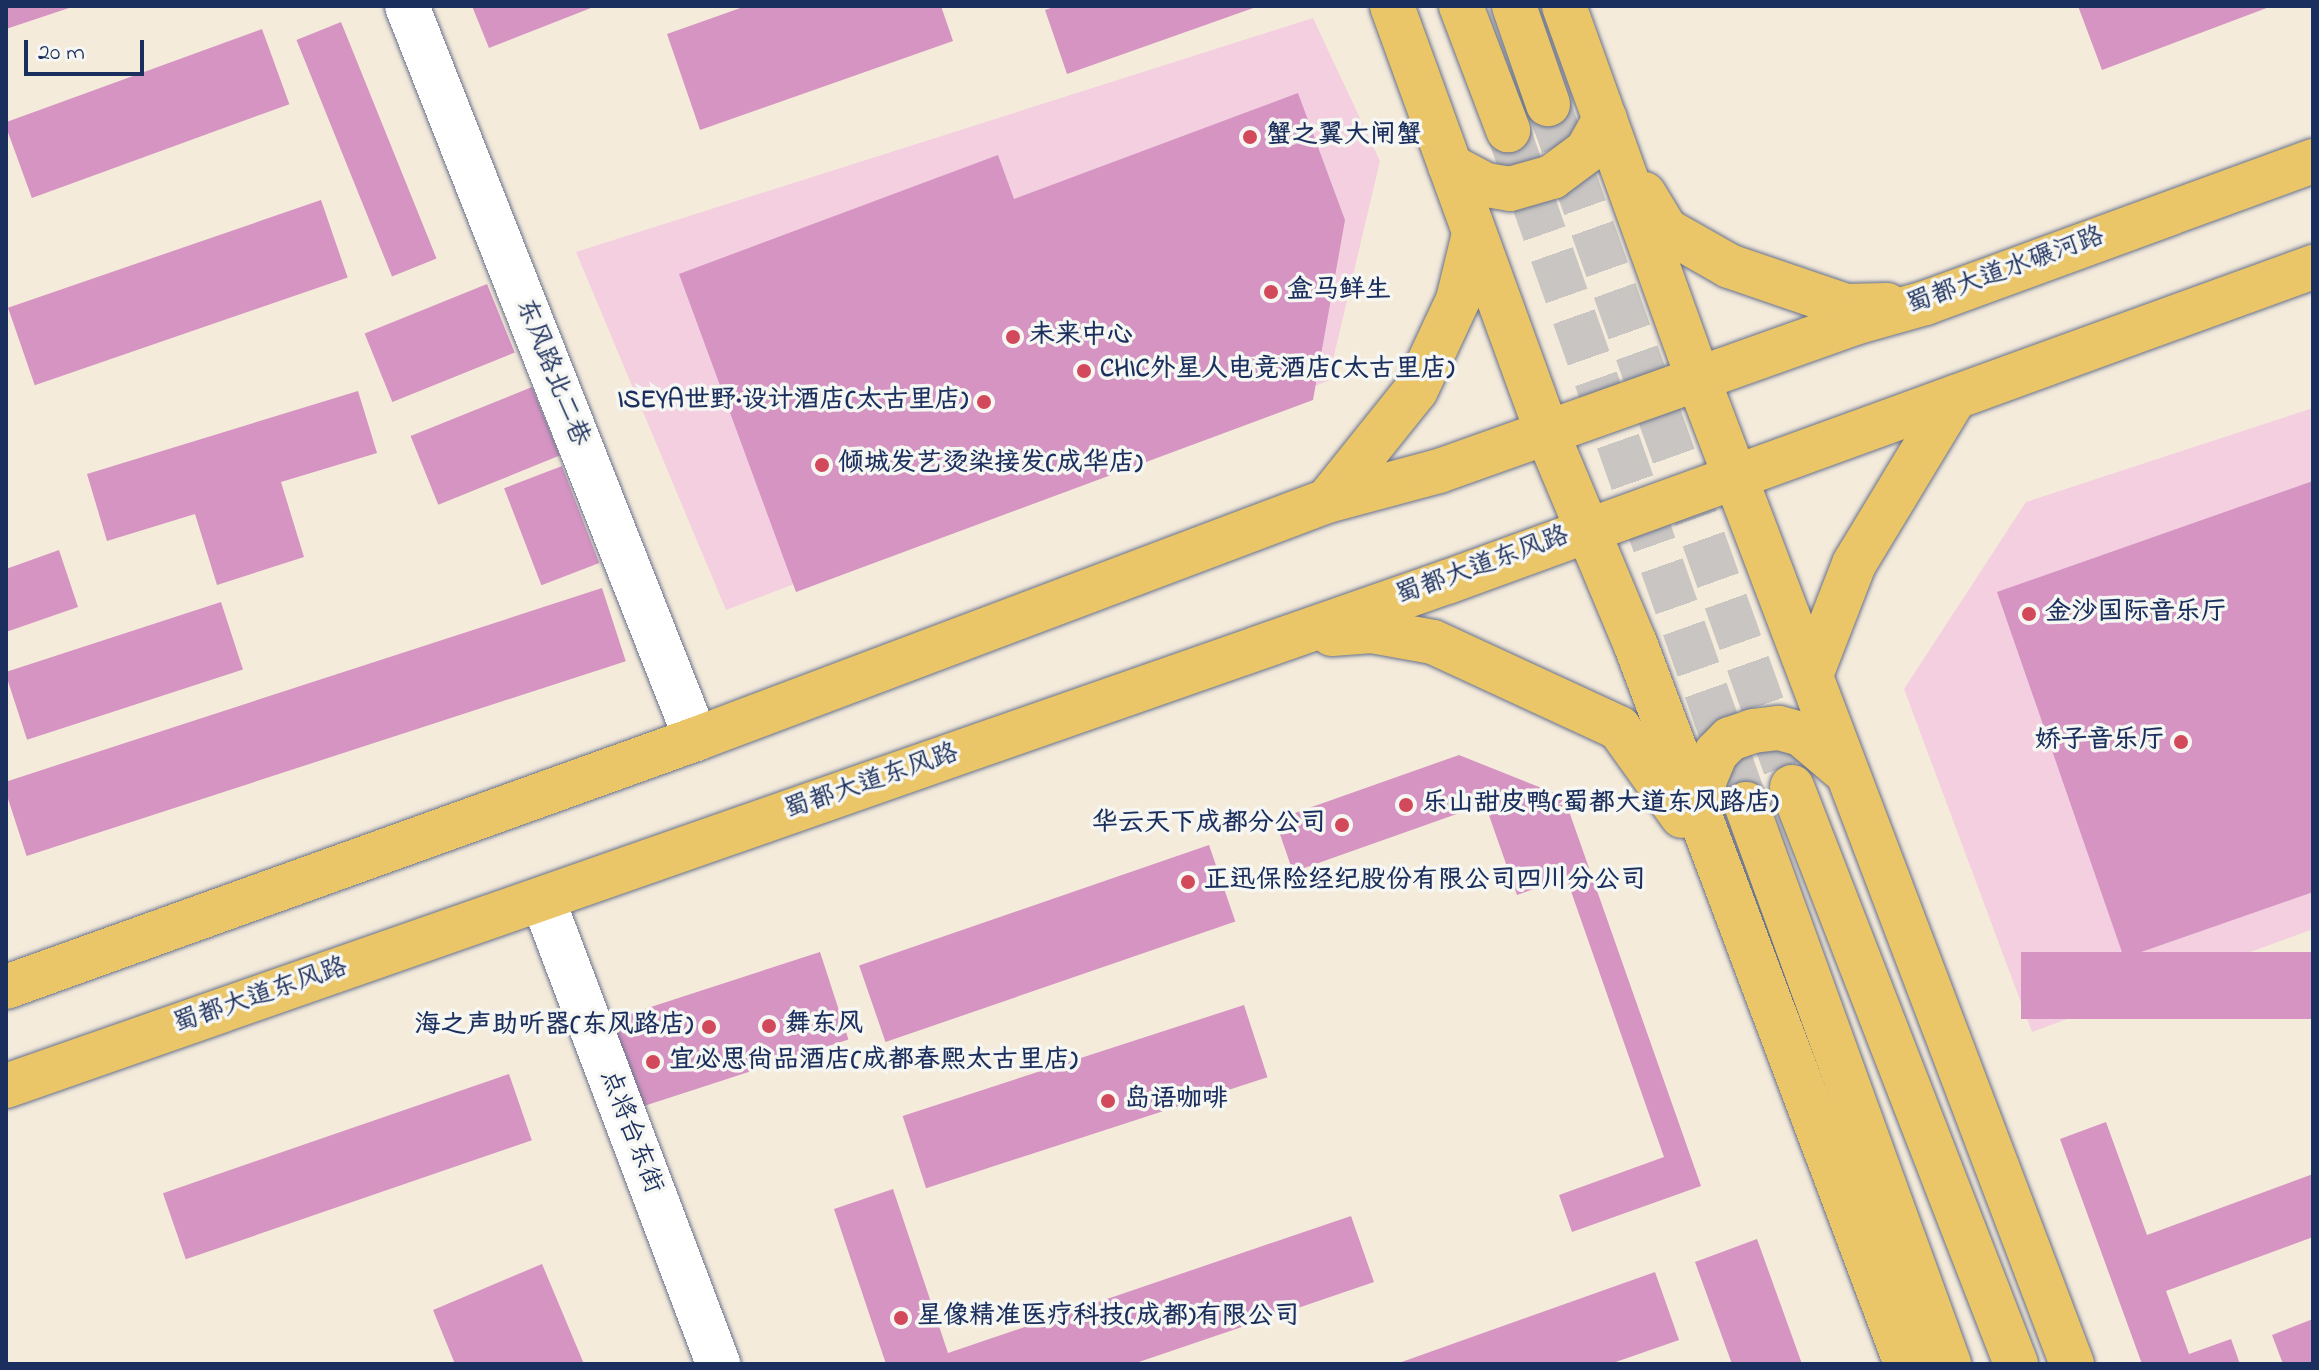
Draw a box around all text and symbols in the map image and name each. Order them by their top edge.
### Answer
scale bar [28,24,148,74]
text: 20 m [38,36,85,71]
place label: 蟹之翼大闸蟹 [1266,121,1422,153]
marker: 蟹之翼大闸蟹 [1241,128,1259,146]
street label: 蜀都大道水碾河路 [1903,222,2109,322]
place label: 盒马鲜生 [1287,276,1391,308]
marker: 盒马鲜生 [1262,283,1280,301]
street label: 东风路北二巷 [507,295,595,451]
place label: 未来中心 [1029,321,1133,353]
marker: 未来中心 [1004,328,1022,346]
place label: CHIC外星人电竞酒店(太古里店) [1100,355,1454,387]
marker: CHIC外星人电竞酒店(太古里店) [1075,362,1093,380]
place label: ISEYA世野·设计酒店(太古里店) [617,386,968,418]
marker: ISEYA世野·设计酒店(太古里店) [975,393,993,411]
place label: 倾城发艺烫染接发(成华店) [838,449,1143,481]
marker: 倾城发艺烫染接发(成华店) [813,456,831,474]
street label: 蜀都大道东风路 [1392,521,1574,613]
place label: 金沙国际音乐厅 [2045,598,2227,630]
marker: 金沙国际音乐厅 [2020,605,2038,623]
place label: 娇子音乐厅 [2035,726,2165,758]
marker: 娇子音乐厅 [2172,733,2190,751]
street label: 蜀都大道东风路 [781,739,963,827]
place label: 乐山甜皮鸭(蜀都大道东风路店) [1422,789,1779,821]
marker: 乐山甜皮鸭(蜀都大道东风路店) [1397,796,1415,814]
place label: 华云天下成都分公司 [1092,809,1326,841]
marker: 华云天下成都分公司 [1333,816,1351,834]
place label: 正迅保险经纪股份有限公司四川分公司 [1204,866,1646,898]
marker: 正迅保险经纪股份有限公司四川分公司 [1179,873,1197,891]
street label: 蜀都大道东风路 [170,953,352,1041]
place label: 舞东风 [785,1010,863,1042]
place label: 海之声助听器(东风路店) [414,1011,693,1043]
marker: 舞东风 [760,1017,778,1035]
marker: 海之声助听器(东风路店) [700,1018,718,1036]
place label: 宜必思尚品酒店(成都春熙太古里店) [669,1046,1078,1078]
marker: 宜必思尚品酒店(成都春熙太古里店) [644,1053,662,1071]
street label: 点将台东街 [592,1066,668,1198]
place label: 岛语咖啡 [1124,1085,1228,1117]
marker: 岛语咖啡 [1099,1092,1117,1110]
place label: 星像精准医疗科技(成都)有限公司 [917,1302,1300,1334]
marker: 星像精准医疗科技(成都)有限公司 [892,1309,910,1327]

